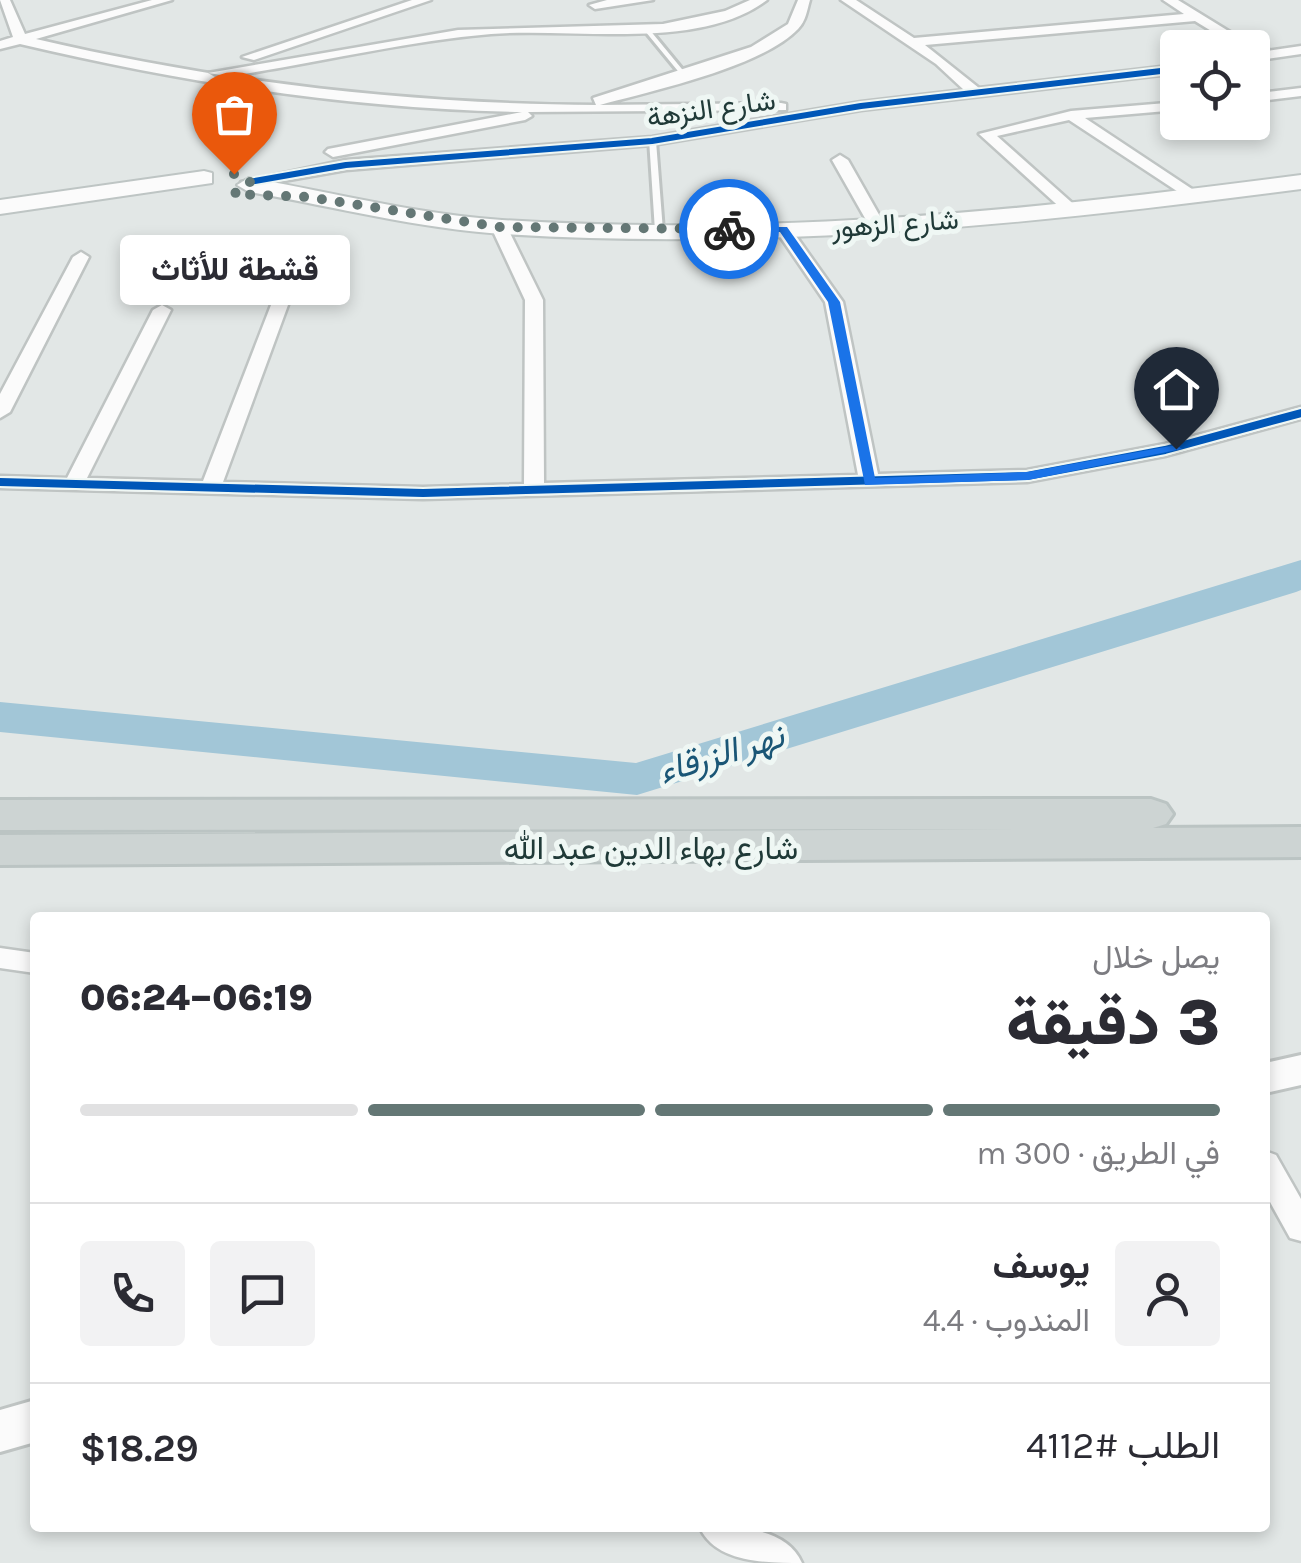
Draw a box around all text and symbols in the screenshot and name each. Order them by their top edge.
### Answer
map controls [1160,30,1270,140]
button: locate [1160,30,1270,140]
pin [192,72,277,175]
street label: شارع النزهة [645,83,778,136]
icon: bag [207,87,262,142]
courier [679,179,779,279]
icon: bike [702,202,757,257]
street label: شارع الزهور [829,203,960,246]
callout: قشطة للأثاث [119,234,349,304]
text: قشطة للأثاث [151,251,319,288]
pin [1134,347,1219,450]
icon: home [1149,362,1204,417]
water label: نهر الزرقاء [654,714,791,793]
street label: شارع بهاء الدين عبد الله [504,830,798,870]
text: يصل خلال [1092,939,1220,976]
text: 06:19–06:24 [80,975,313,1020]
text: 3 دقيقة [1006,984,1220,1060]
text: في الطريق · 300 m [976,1135,1220,1172]
button: phone [80,1241,185,1346]
button: chat [210,1241,315,1346]
button: person [1115,1241,1220,1346]
text: يوسف [993,1243,1090,1288]
text: المندوب · 4.4 [923,1302,1090,1339]
text: الطلب #4112 [1026,1423,1220,1468]
text: $18.29 [80,1426,199,1471]

